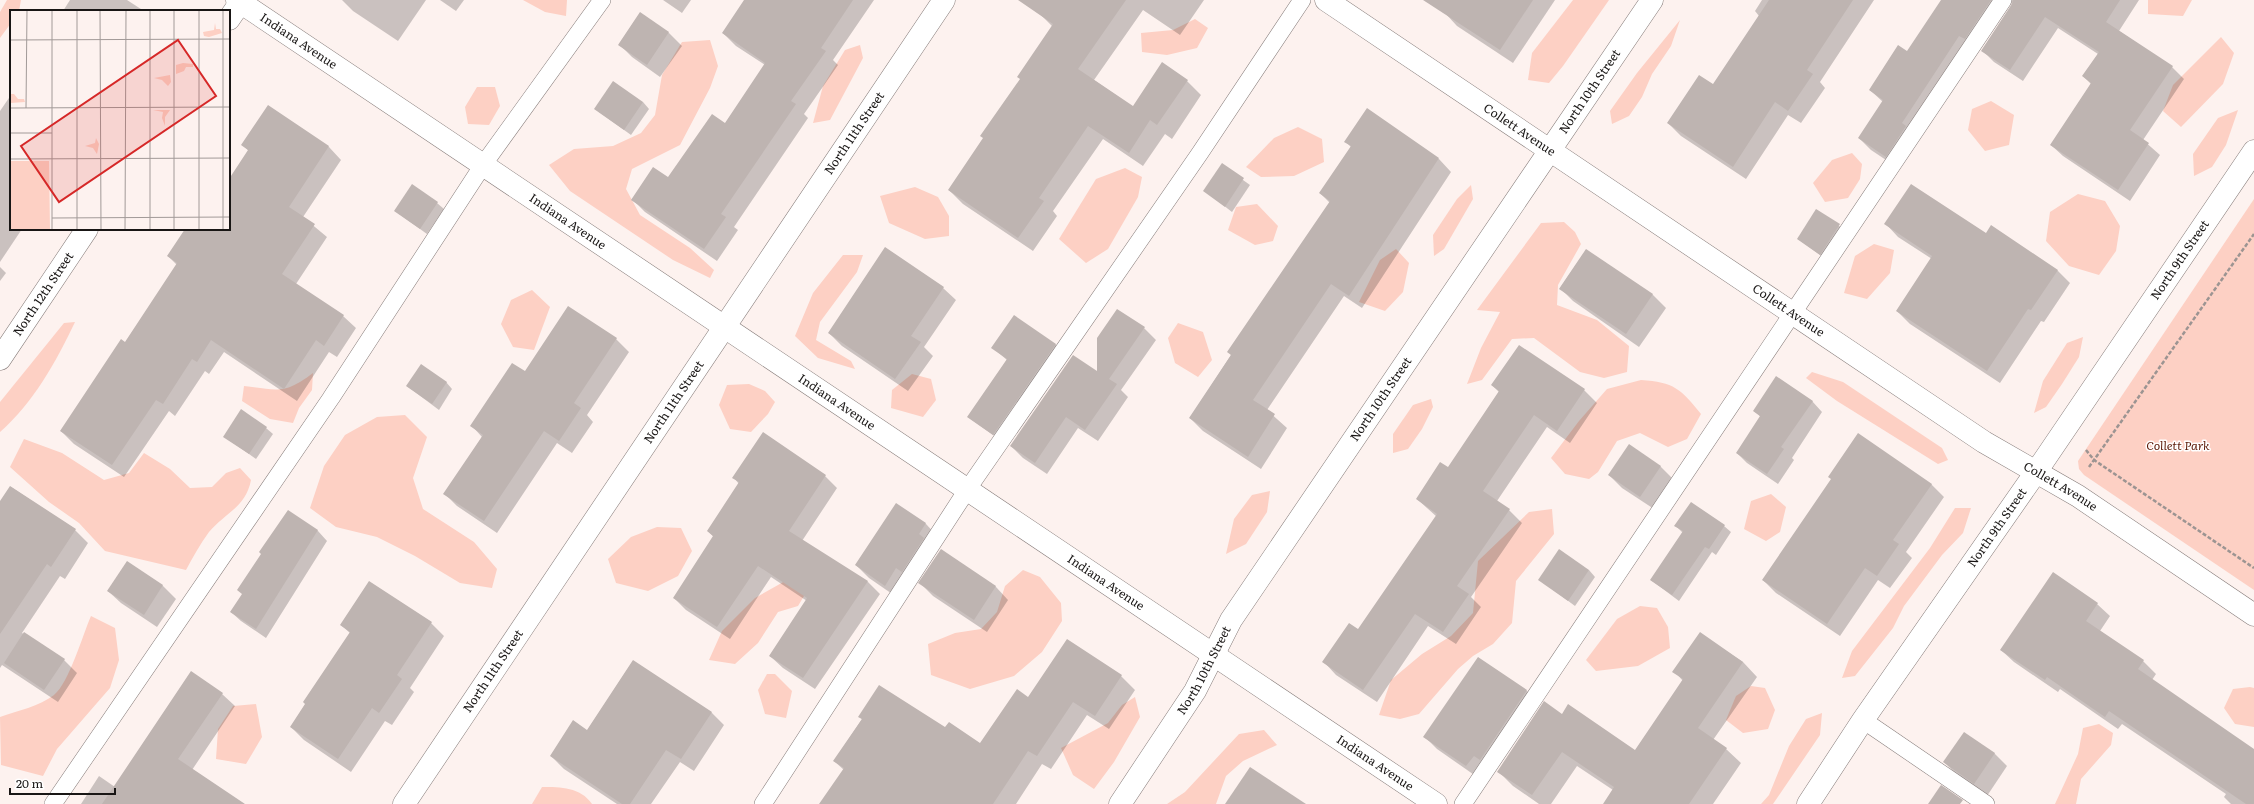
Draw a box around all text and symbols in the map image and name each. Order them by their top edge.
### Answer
street label: Indiana Avenue [257,8,341,73]
inset map [10,10,230,230]
street label: North 10th Street [1554,45,1624,137]
street label: North 11th Street [819,87,888,178]
street label: Collett Avenue [1480,98,1560,160]
street label: Indiana Avenue [526,188,610,253]
street label: North 9th Street [2146,216,2213,303]
street label: North 12th Street [8,248,77,339]
street label: Collett Avenue [1749,279,1829,341]
street label: North 10th Street [1345,353,1415,445]
street label: North 11th Street [639,356,708,447]
street label: Indiana Avenue [795,369,879,434]
park label: Collett Park [2146,436,2210,454]
street label: Collett Avenue [2020,457,2102,515]
street label: North 9th Street [1962,484,2031,570]
street label: Indiana Avenue [1064,549,1149,614]
street label: North 10th Street [1172,622,1235,718]
street label: North 11th Street [458,625,527,716]
street label: Indiana Avenue [1333,730,1418,795]
scale bar [10,770,115,796]
text: 20 m [16,774,43,792]

